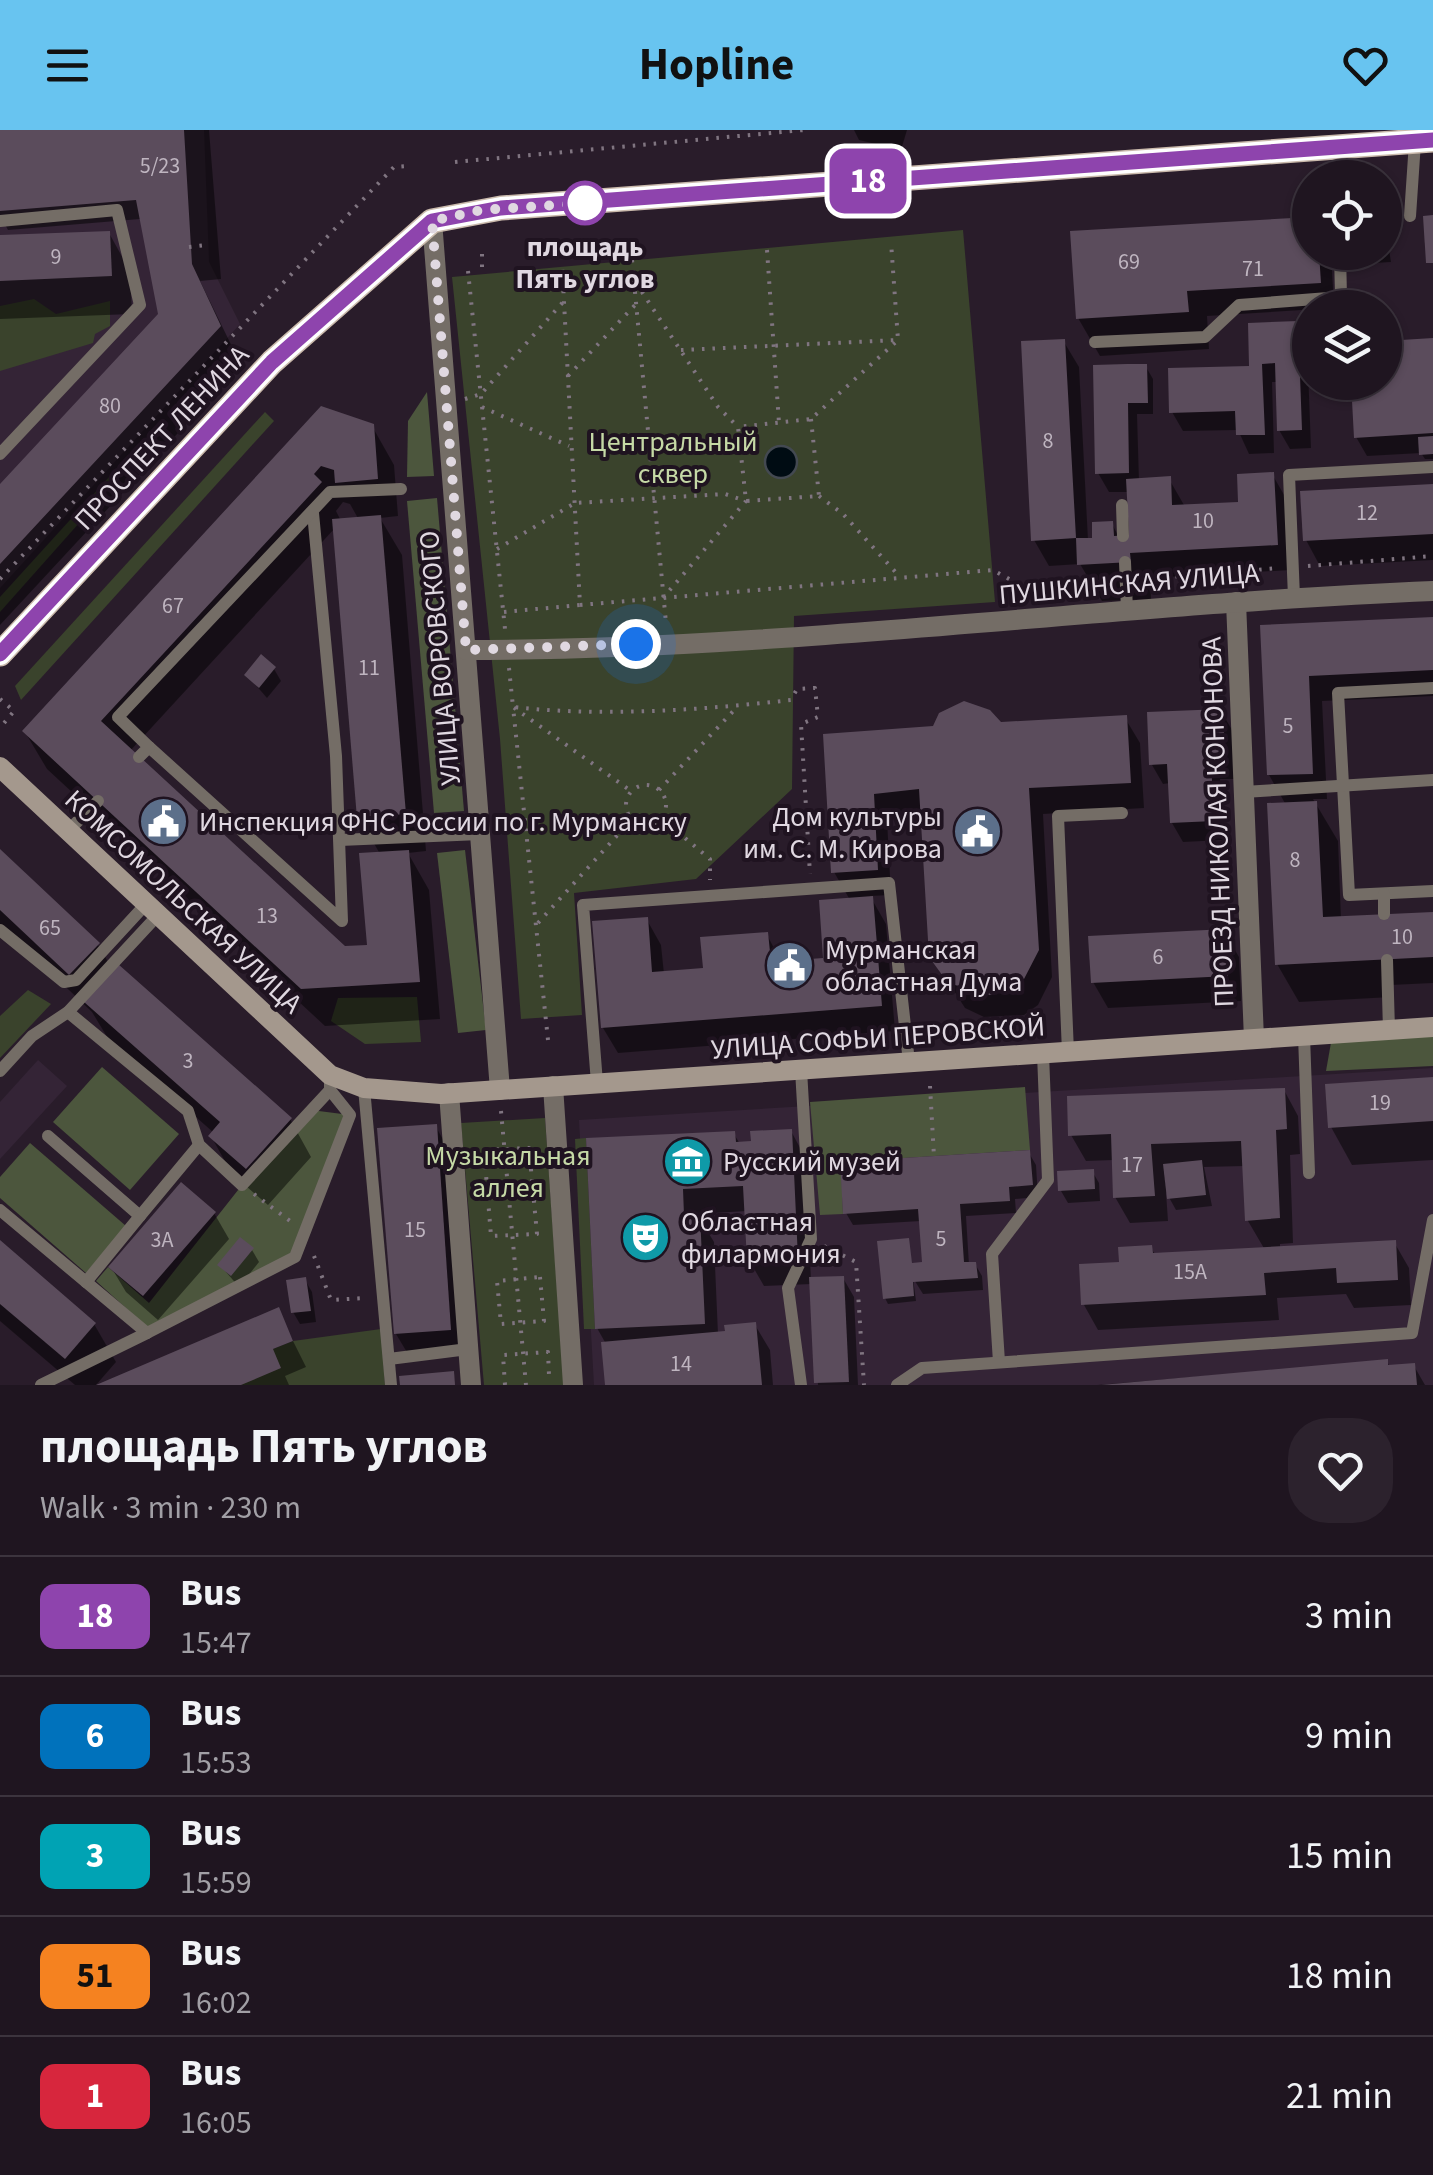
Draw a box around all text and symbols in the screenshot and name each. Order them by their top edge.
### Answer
text: Hopline [639,33,794,97]
icon: menu [40,38,95,93]
icon: heart [1338,38,1393,93]
line badge: 18 [823,148,913,214]
house number: 5/23 [140,150,180,182]
text: 18 [850,156,886,206]
map controls [1292,160,1402,400]
button: locate [1292,160,1402,270]
marker: площадь Пять углов [564,182,606,224]
place label: площадь Пять углов [515,227,655,299]
house number: 9 [51,241,61,273]
house number: 69 [1118,246,1140,278]
house number: 71 [1242,253,1264,285]
button: layers [1292,290,1402,400]
street label: ПРОСПЕКТ ЛЕНИНА [65,335,259,539]
house number: 80 [99,390,121,422]
park label: Центральный сквер [589,422,758,494]
house number: 8 [1043,425,1054,457]
house number: 12 [1356,497,1378,529]
house number: 10 [1192,505,1214,537]
street label: УЛИЦА ВОРОВСКОГО [409,529,471,787]
street label: ПУШКИНСКАЯ УЛИЦА [997,553,1262,615]
house number: 67 [162,590,184,622]
your location [611,619,661,669]
street label: ПРОЕЗД НИКОЛАЯ КОНОНОВА [1192,635,1244,1008]
house number: 11 [358,652,380,684]
house number: 5 [1283,710,1293,742]
street label: КОМСОМОЛЬСКАЯ УЛИЦА [55,781,312,1023]
public building icon: Инспекция ФНС России по г. Мурманску [138,795,190,847]
place label: Дом культуры им. С. М. Кирова [743,797,942,869]
place label: Инспекция ФНС России по г. Мурманску [199,802,687,842]
public building icon: Дом культуры им. С. М. Кирова [951,806,1003,858]
house number: 8 [1290,844,1301,876]
house number: 13 [256,900,278,932]
house number: 65 [39,912,61,944]
house number: 10 [1391,921,1413,953]
place label: Мурманская областная Дума [825,930,1022,1002]
public building icon: Мурманская областная Дума [764,939,816,991]
house number: 6 [1153,941,1164,973]
street label: УЛИЦА СОФЬИ ПЕРОВСКОЙ [710,1006,1046,1070]
house number: 3 [183,1045,193,1077]
house number: 19 [1369,1087,1391,1119]
museum icon: Русский музей [662,1135,714,1187]
park label: Музыкальная аллея [425,1136,591,1208]
place label: Русский музей [723,1142,901,1182]
house number: 17 [1121,1149,1143,1181]
place label: Областная филармония [681,1202,841,1274]
theatre icon: Областная филармония [620,1211,672,1263]
house number: 15 [404,1214,426,1246]
house number: 5 [936,1223,946,1255]
house number: 3А [151,1224,173,1256]
house number: 15А [1173,1256,1207,1288]
house number: 14 [670,1348,692,1380]
text: площадь Пять углов [40,1413,488,1481]
button: heart [1288,1418,1393,1523]
text: Walk · 3 min · 230 m [40,1485,301,1531]
text: Bus [180,1566,241,1620]
text: 3 min [1305,1589,1393,1643]
text: 18 [77,1591,113,1641]
text: 15:47 [180,1620,252,1666]
text: Bus [180,1686,241,1740]
text: 9 min [1305,1709,1393,1763]
text: 6 [86,1711,104,1761]
text: 15:53 [180,1740,252,1786]
text: Bus [180,1806,241,1860]
text: 15 min [1286,1829,1393,1883]
text: 3 [86,1831,104,1881]
text: 15:59 [180,1860,252,1906]
text: Bus [180,1926,241,1980]
text: 18 min [1286,1949,1393,2003]
text: 51 [77,1951,113,2001]
text: 16:02 [180,1980,252,2026]
text: Bus [180,2046,241,2100]
text: 21 min [1286,2069,1393,2123]
text: 1 [86,2071,104,2121]
text: 16:05 [180,2100,252,2146]

